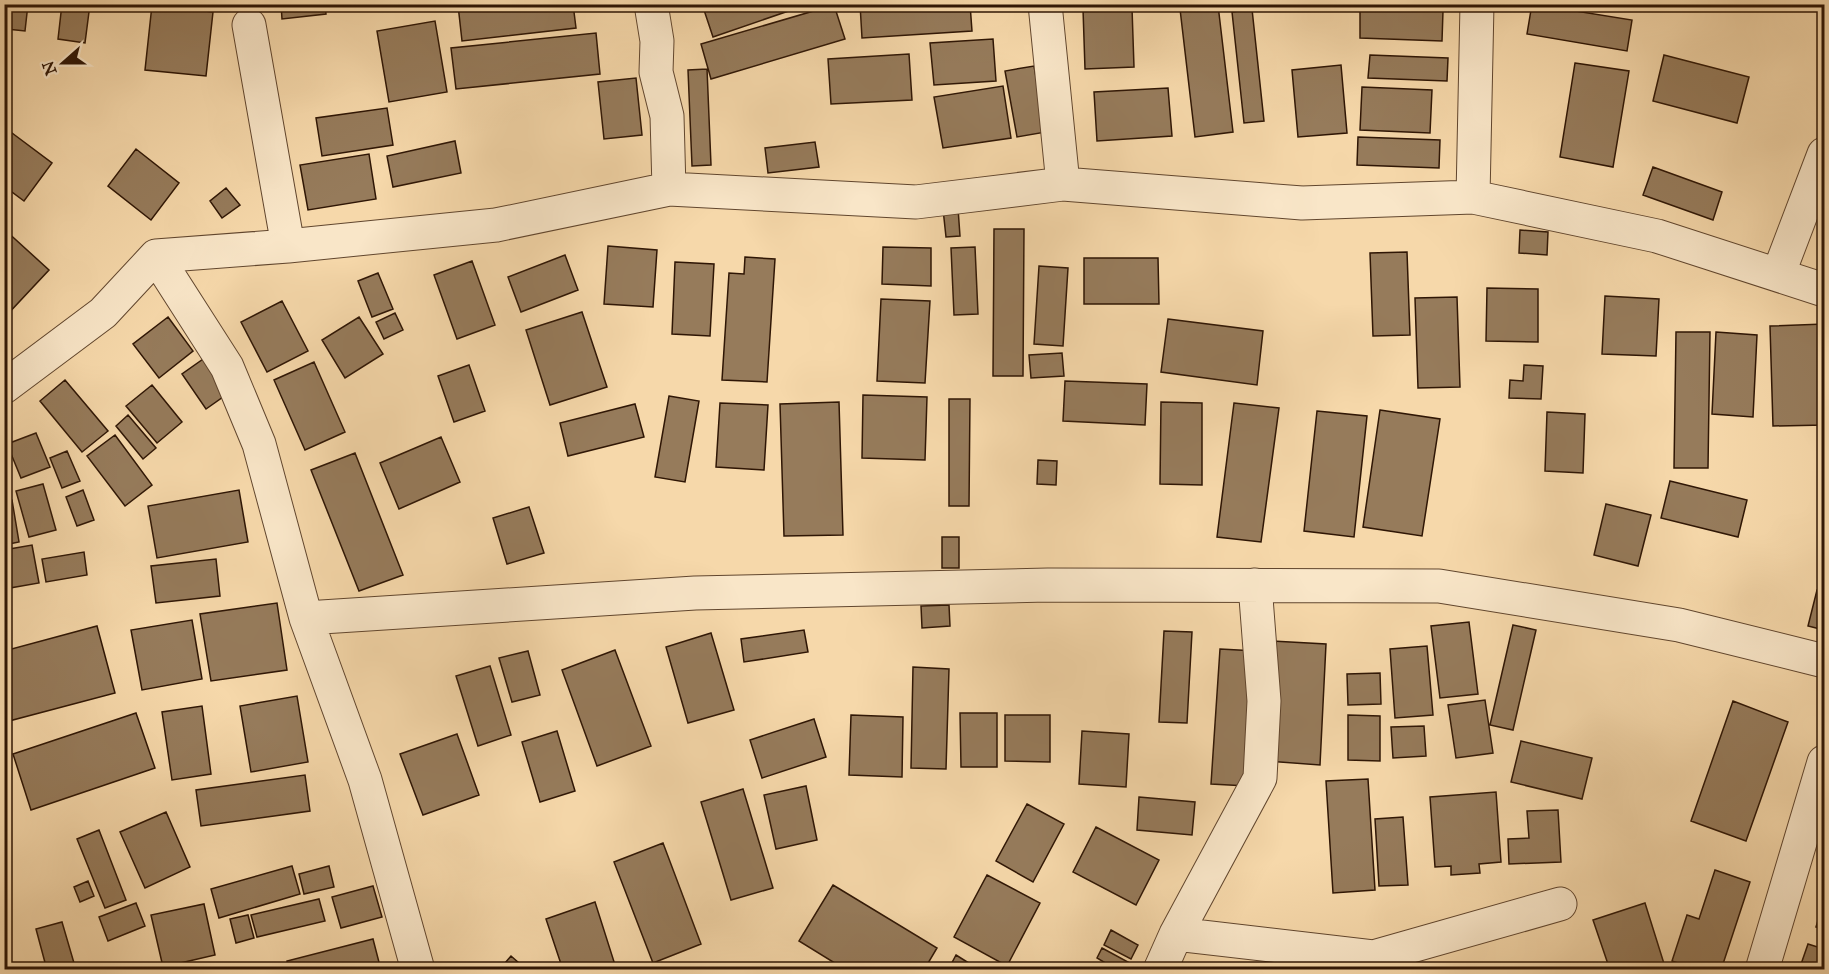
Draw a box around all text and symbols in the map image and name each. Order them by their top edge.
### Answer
north arrow [33,33,93,93]
text: N [38,58,61,78]

